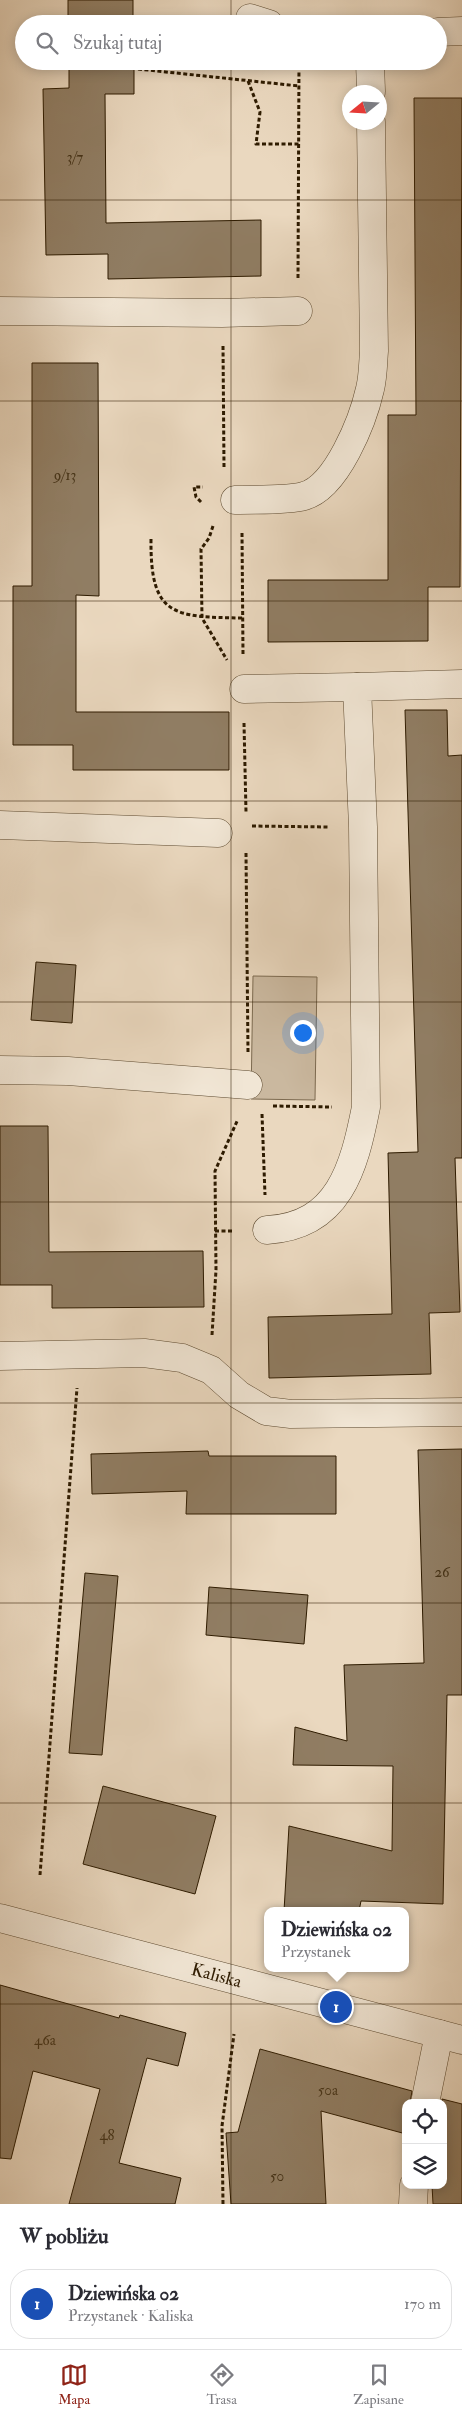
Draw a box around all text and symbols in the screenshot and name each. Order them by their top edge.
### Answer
search box [15,15,447,70]
icon: search [33,29,61,57]
text: Szukaj tutaj [73,31,162,55]
north arrow [342,85,387,130]
house number: 3/7 [67,148,83,167]
house number: 9/13 [53,466,76,485]
your location [290,1020,316,1046]
house number: 26 [434,1563,451,1582]
popup [264,1907,409,1972]
text: Dziewińska 02 [281,1918,392,1942]
text: Przystanek [281,1942,351,1962]
street label: Kaliska [189,1958,245,1994]
pin: 1 [320,1988,352,2026]
house number: 46a [34,2031,57,2050]
house number: 50a [318,2081,339,2100]
map controls [402,2099,447,2189]
button: locate [402,2099,447,2144]
house number: 48 [99,2126,115,2145]
button: layers [402,2144,447,2189]
house number: 50 [270,2167,284,2186]
text: W pobliżu [20,2223,109,2250]
text: Dziewińska 02 [68,2282,179,2306]
text: 1 [34,2294,40,2314]
text: 170 m [404,2294,441,2314]
text: Przystanek · Kaliska [68,2306,193,2326]
tab: Mapa [58,2361,90,2408]
tab: Trasa [206,2361,237,2408]
tab: Zapisane [353,2361,404,2408]

